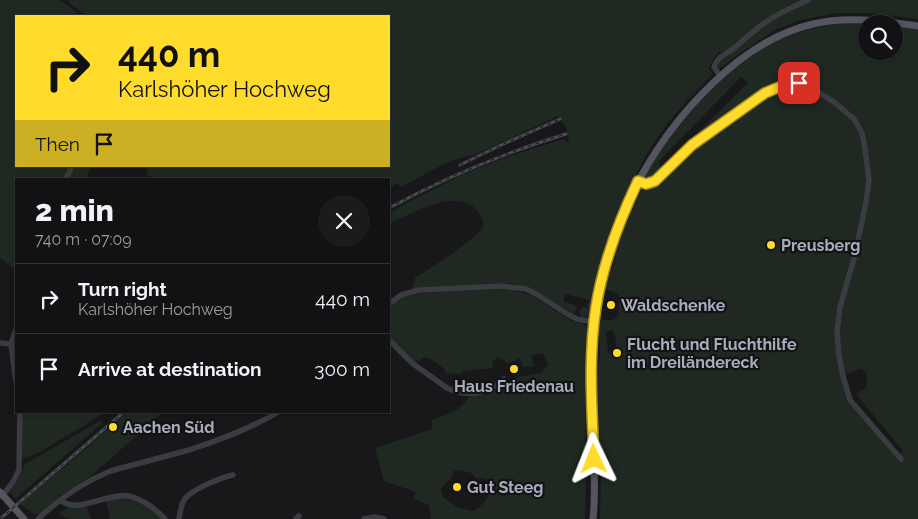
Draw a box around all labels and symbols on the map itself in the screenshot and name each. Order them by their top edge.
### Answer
pin [778,62,820,104]
place label: Preusberg [781,236,860,255]
marker: Preusberg [765,239,777,251]
place label: Waldschenke [621,296,726,315]
marker: Waldschenke [605,299,617,311]
place label: Flucht und Fluchthilfe im Dreiländereck [627,335,797,372]
marker: Flucht und Fluchthilfe im Dreiländereck [611,347,623,359]
marker: Haus Friedenau [508,363,520,375]
place label: Haus Friedenau [454,377,574,396]
place label: Aachen Süd [123,418,215,437]
marker: Aachen Süd [107,421,119,433]
position arrow [567,432,619,484]
place label: Gut Steeg [467,478,543,497]
marker: Gut Steeg [451,481,463,493]

